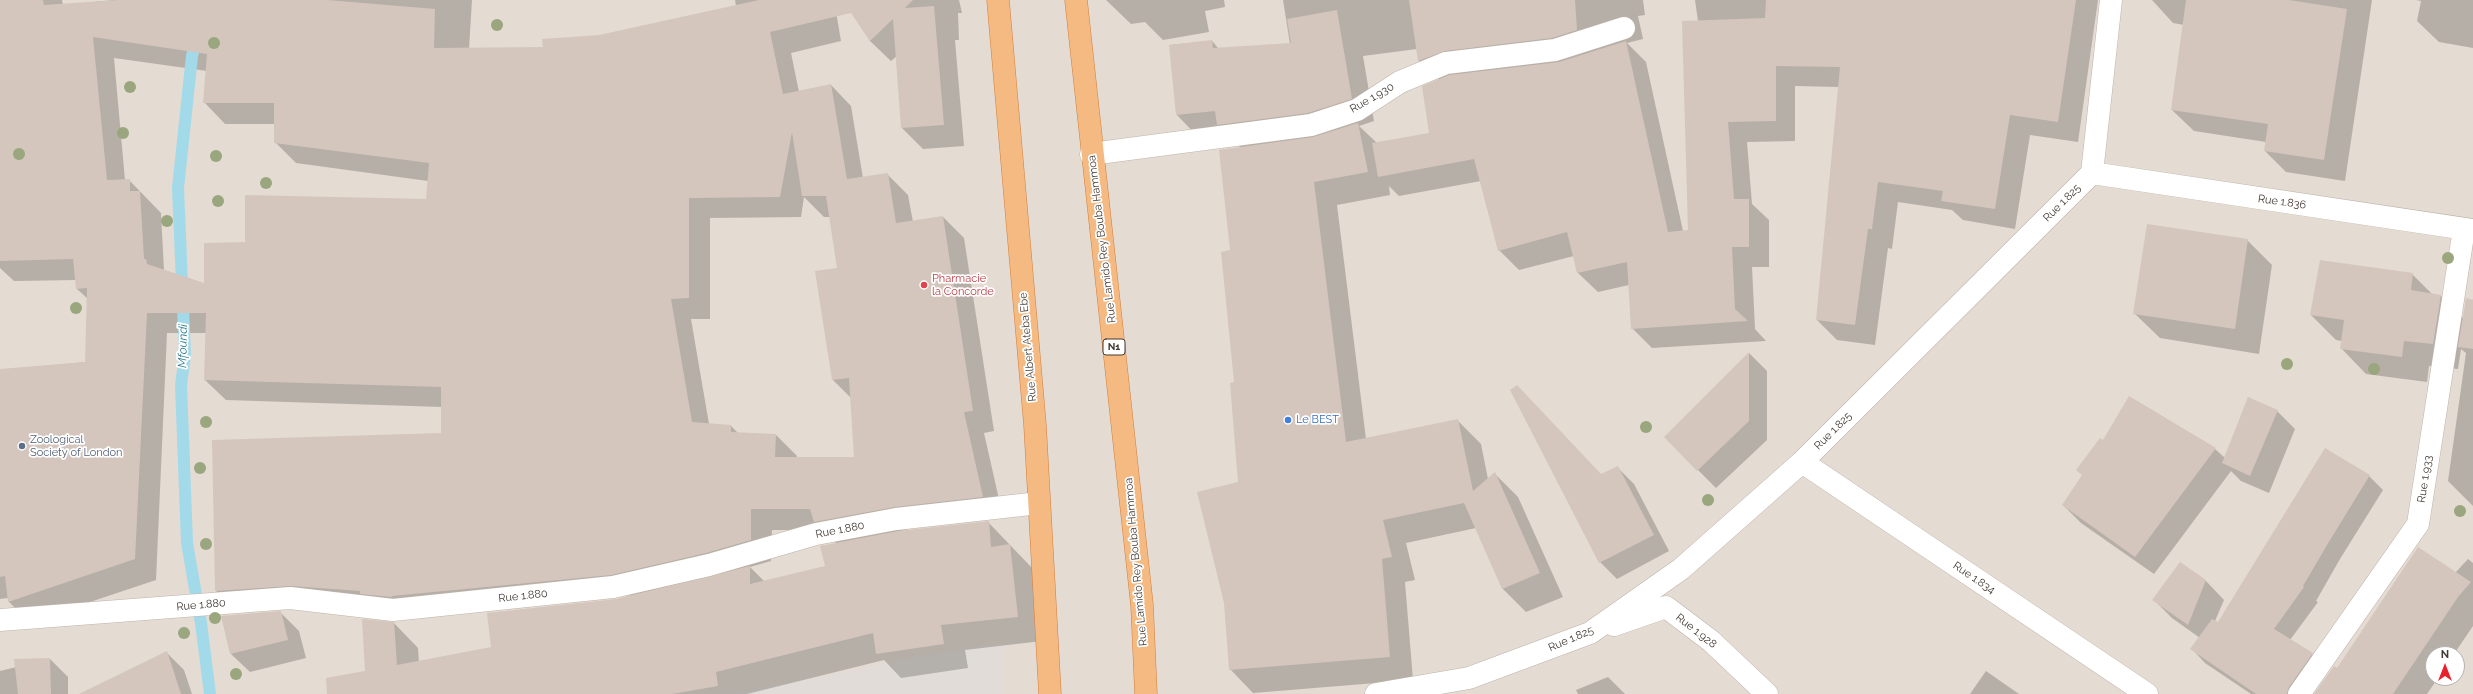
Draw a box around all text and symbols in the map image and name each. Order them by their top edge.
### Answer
street label: Rue 1.930 [1348,80,1396,116]
street label: Rue Lamido Rey Bouba Hammoa [1085,154,1119,324]
street label: Rue 1.825 [2040,181,2084,225]
street label: Rue 1.836 [2257,192,2307,212]
place label: Pharmacie la Concorde [932,272,994,298]
marker: Pharmacie la Concorde [919,280,929,290]
street label: Rue Albert Ateba Ebe [1017,292,1039,402]
water label: Mfoundi [175,324,191,368]
road number: N1 [1103,339,1125,355]
street label: Rue 1.825 [1811,409,1855,453]
place label: Le BEST [1296,413,1339,427]
marker: Le BEST [1283,415,1293,425]
place label: Zoological Society of London [30,433,122,459]
marker: Zoological Society of London [17,441,27,451]
street label: Rue 1.933 [2415,454,2435,504]
street label: Rue Lamido Rey Bouba Hammoa [1122,477,1150,647]
street label: Rue 1.880 [814,519,866,541]
street label: Rue 1.834 [1950,559,1998,597]
street label: Rue 1.880 [498,587,548,605]
street label: Rue 1.880 [176,596,226,614]
street label: Rue 1.928 [1673,611,1719,651]
street label: Rue 1.825 [1546,624,1596,654]
north arrow [2425,646,2465,686]
text: N [2441,648,2449,661]

